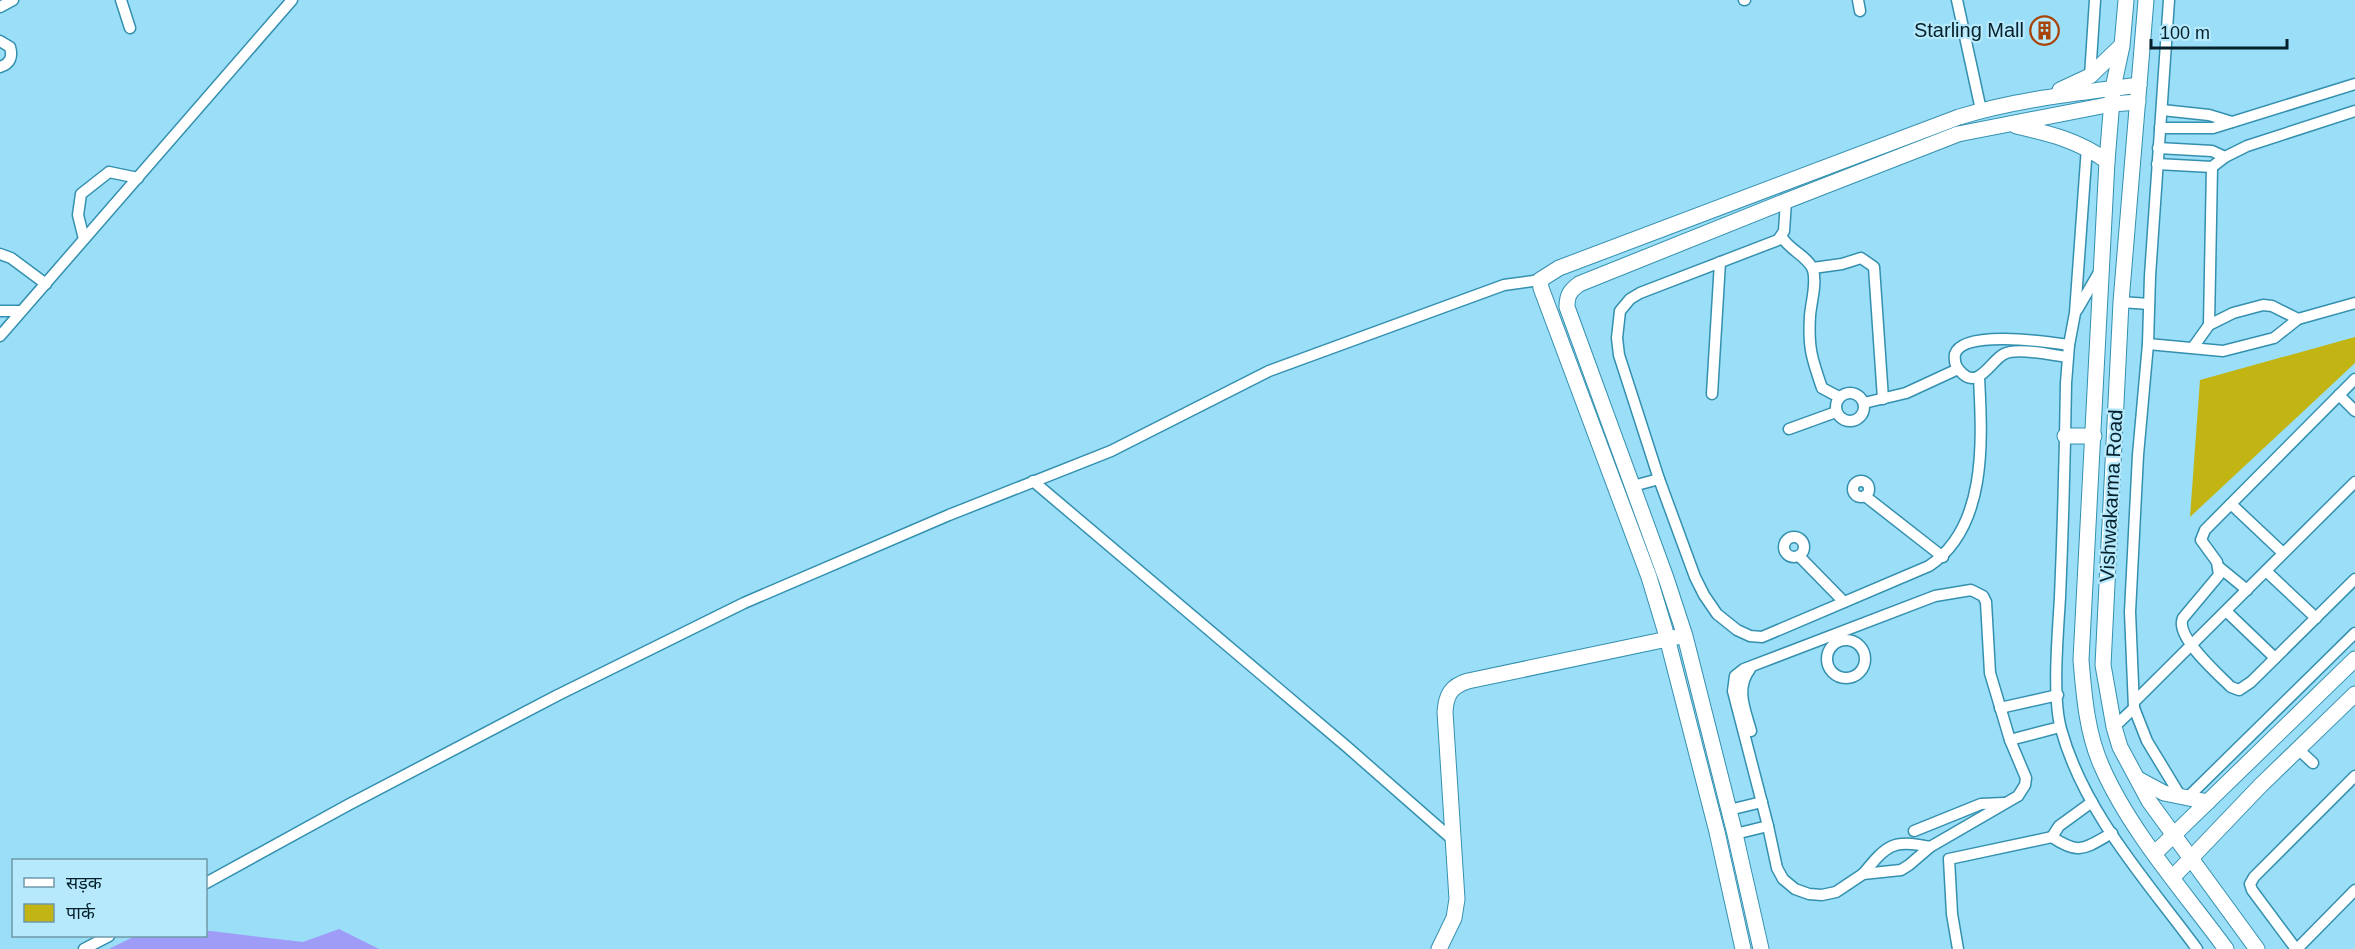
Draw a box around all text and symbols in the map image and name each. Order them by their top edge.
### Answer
scale bar [2151,12,2288,50]
building icon: Starling Mall [2029,14,2061,46]
place label: Starling Mall [1914,19,2024,41]
text: 100 m [2160,23,2210,43]
street label: Vishwakarma Road [2095,409,2127,583]
legend [12,859,207,937]
text: सड़क [66,873,103,893]
text: पार्क [66,902,96,923]

